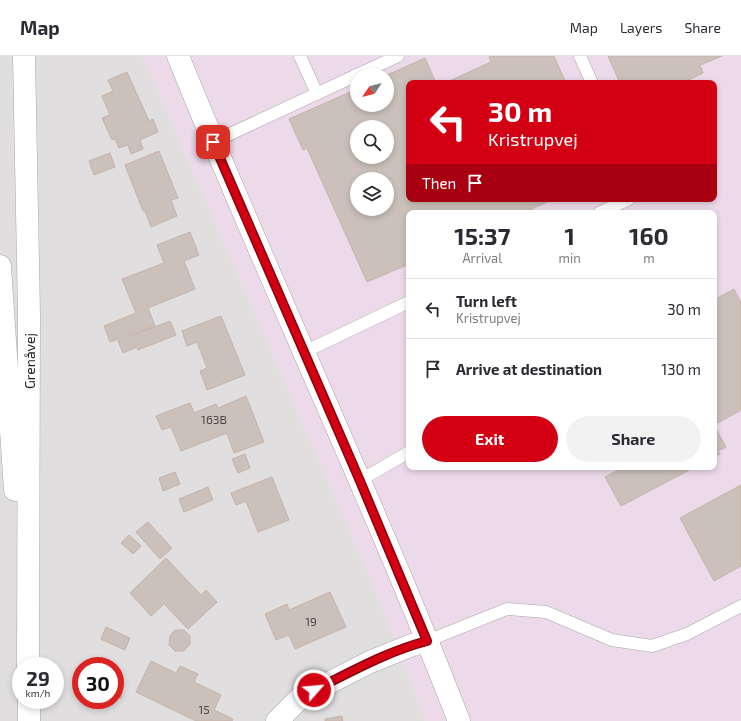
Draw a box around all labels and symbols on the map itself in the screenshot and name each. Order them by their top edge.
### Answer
north arrow [350,68,394,112]
pin [196,125,230,159]
street label: Grenåvej [21,333,38,389]
house number: 163B [201,412,227,426]
house number: 19 [305,614,317,628]
speed limit sign: 30 [72,657,124,709]
position arrow [293,669,335,711]
house number: 15 [198,702,210,716]

